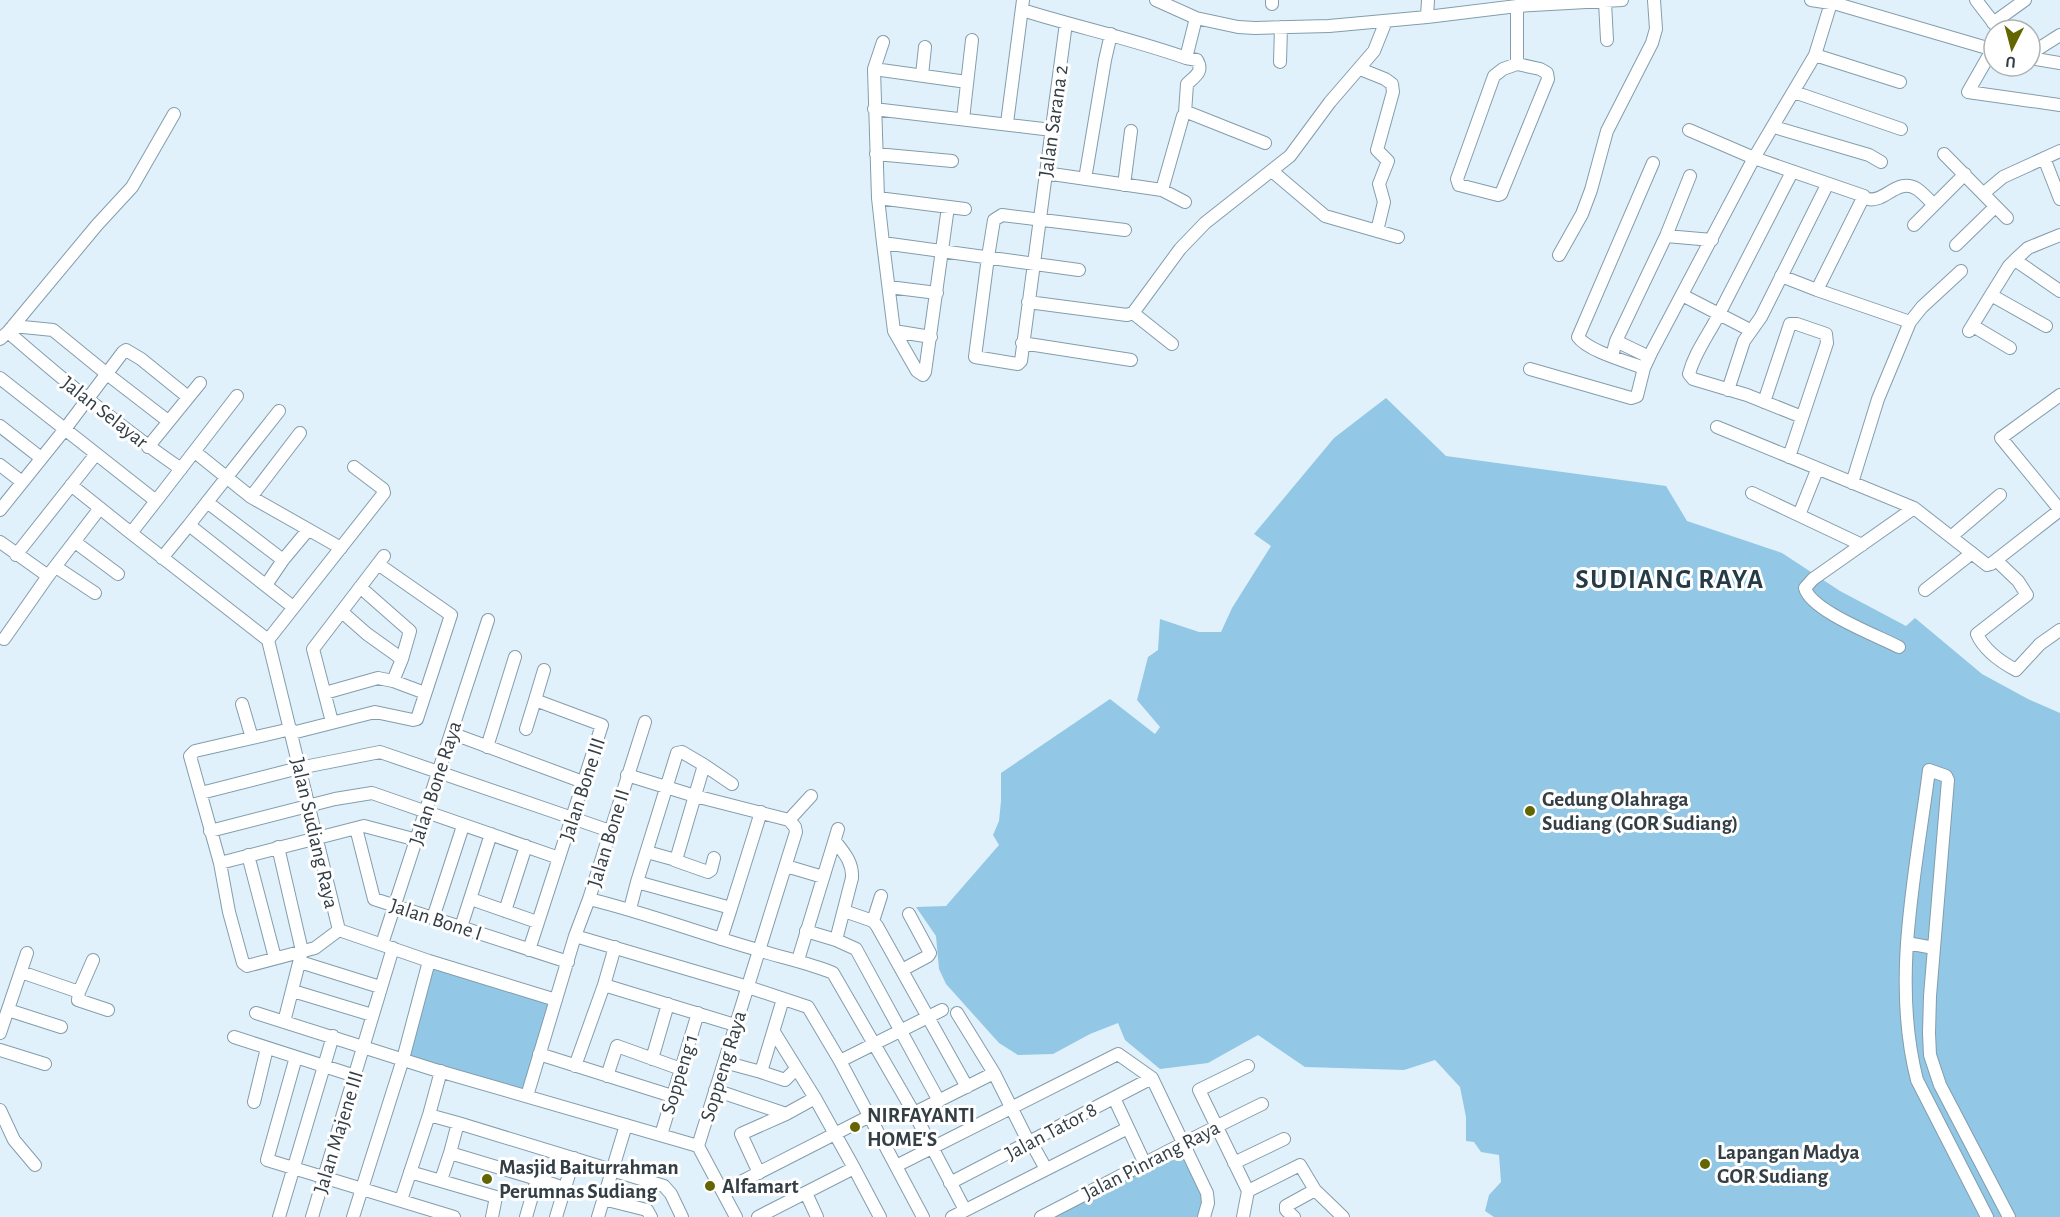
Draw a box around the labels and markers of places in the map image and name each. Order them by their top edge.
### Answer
place label: Gedung Olahraga Sudiang (GOR Sudiang) [1542,789,1738,834]
marker: Gedung Olahraga Sudiang (GOR Sudiang) [1523,804,1537,818]
place label: NIRFAYANTI HOME'S [867,1105,975,1150]
marker: NIRFAYANTI HOME'S [848,1120,862,1134]
place label: Lapangan Madya GOR Sudiang [1717,1142,1860,1187]
place label: Masjid Baiturrahman Perumnas Sudiang [499,1157,679,1202]
marker: Lapangan Madya GOR Sudiang [1698,1157,1712,1171]
marker: Masjid Baiturrahman Perumnas Sudiang [480,1172,494,1186]
place label: Alfamart [722,1176,798,1197]
marker: Alfamart [703,1179,717,1193]

